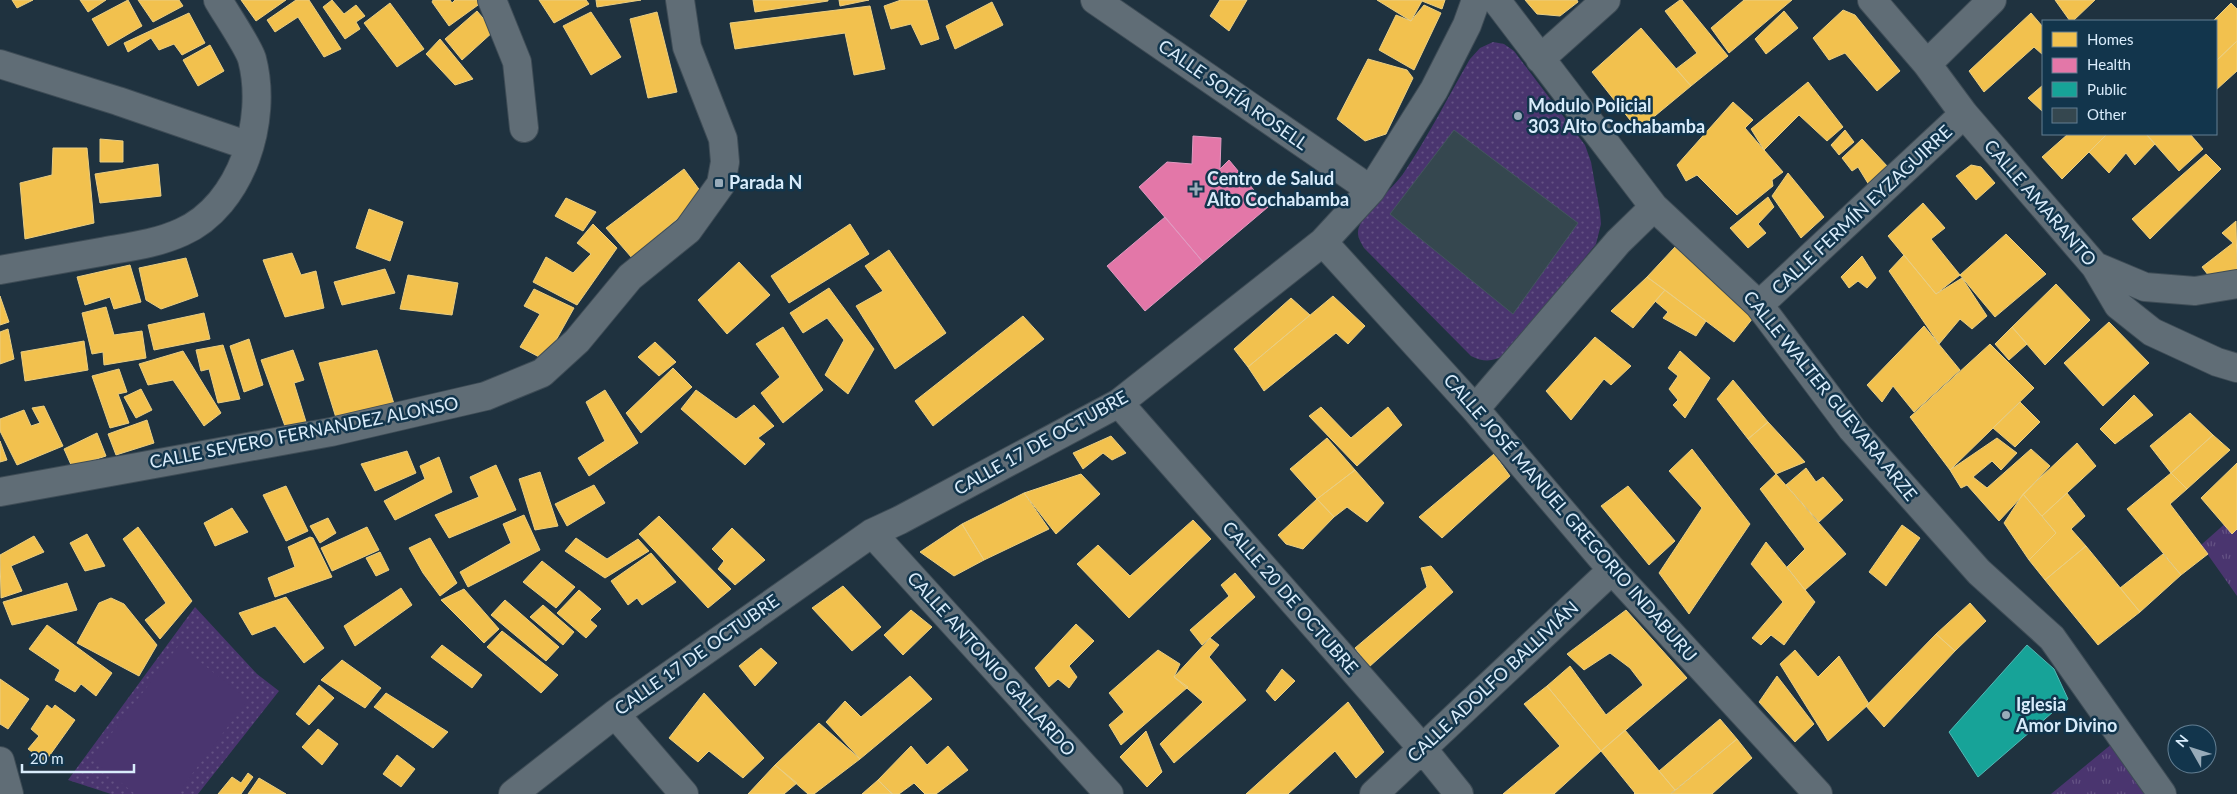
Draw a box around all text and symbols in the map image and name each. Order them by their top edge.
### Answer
legend [2042,20,2217,135]
text: Homes [2087,30,2133,48]
street label: CALLE SOFÍA ROSELL [1155,34,1313,154]
text: Health [2087,55,2131,73]
text: Public [2087,80,2127,98]
place label: Modulo Policial 303 Alto Cochabamba [1528,94,1705,137]
text: Other [2087,105,2127,123]
marker: Modulo Policial 303 Alto Cochabamba [1512,110,1524,122]
street label: CALLE FERMÍN EYZAGUIRRE [1767,120,1956,299]
street label: CALLE AMARANTO [1980,135,2101,270]
place label: Centro de Salud Alto Cochabamba [1206,167,1349,210]
place label: Parada N [729,171,802,193]
marker: Parada N [713,177,725,189]
marker: Centro de Salud Alto Cochabamba [1189,182,1203,196]
street label: CALLE WALTER GUEVARA ARZE [1739,286,1922,505]
street label: CALLE JOSÉ MANUEL GREGORIO INDABURU [1440,369,1702,666]
street label: CALLE 17 DE OCTUBRE [950,385,1131,499]
street label: CALLE SEVERO FERNANDEZ ALONSO [147,391,460,473]
street label: CALLE 20 DE OCTUBRE [1218,516,1363,678]
street label: CALLE ANTONIO GALLARDO [903,567,1080,760]
street label: CALLE 17 DE OCTUBRE [610,589,783,719]
street label: CALLE ADOLFO BALLIVIÁN [1402,596,1582,766]
place label: Iglesia Amor Divino [2015,693,2117,736]
marker: Iglesia Amor Divino [2000,709,2012,721]
north arrow [2167,724,2217,774]
text: N [2172,731,2192,750]
scale bar [22,742,135,774]
text: 20 m [30,749,64,767]

